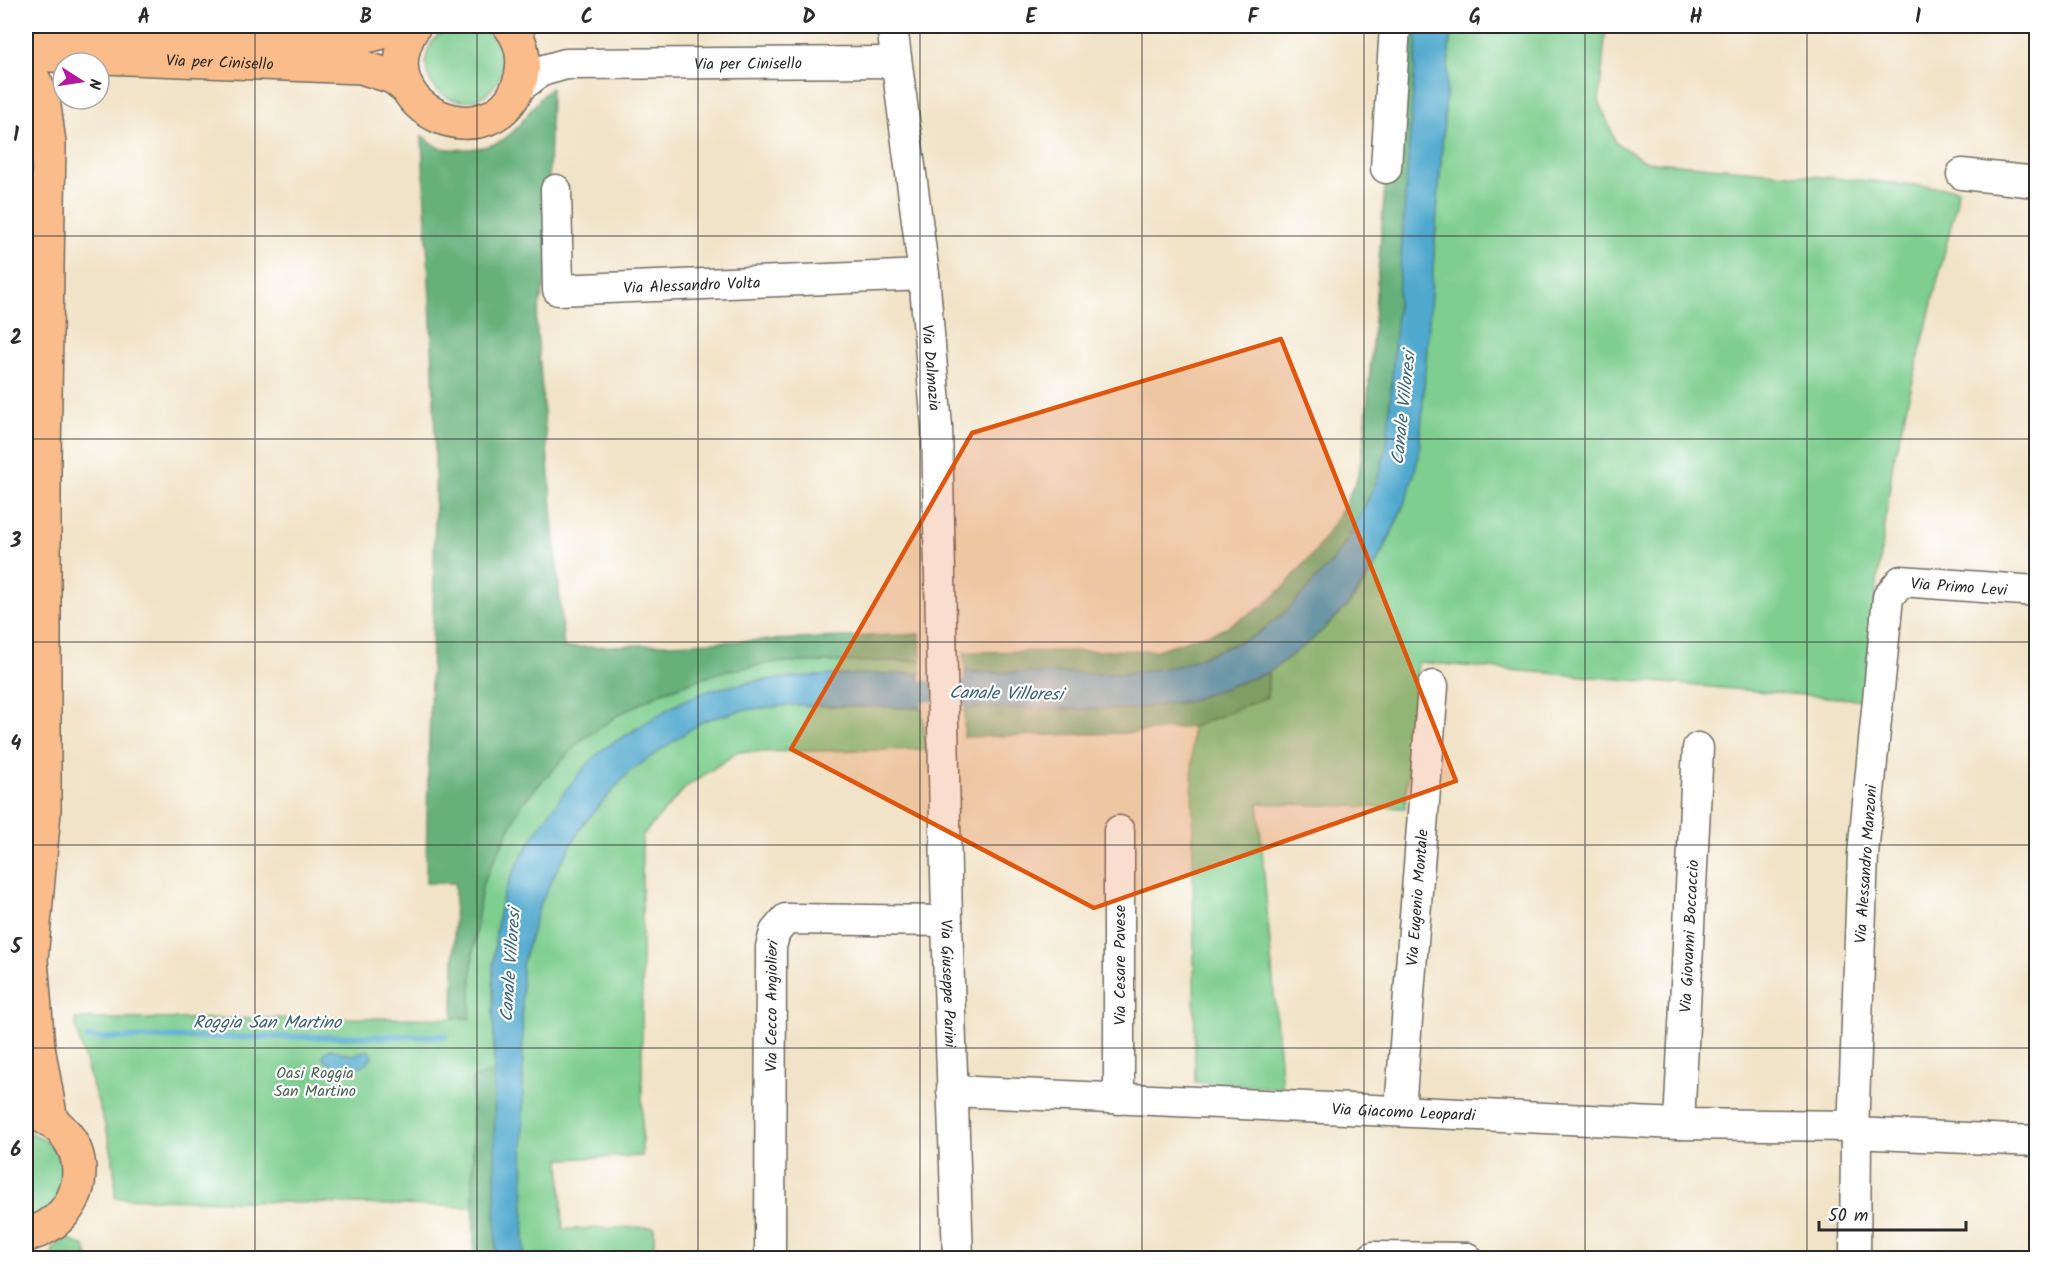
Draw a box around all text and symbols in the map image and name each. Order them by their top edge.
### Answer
text: A [138,2,150,34]
text: B [360,2,372,34]
text: C [581,2,593,34]
text: D [802,2,816,34]
text: E [1025,2,1037,34]
text: F [1248,2,1260,34]
text: G [1469,2,1481,34]
text: H [1689,2,1703,34]
text: I [1915,2,1921,34]
street label: Via per Cinisello [165,48,274,78]
north arrow [51,51,111,111]
street label: Via per Cinisello [694,52,802,77]
text: N [81,76,107,91]
text: 1 [13,120,19,152]
street label: Via Alessandro Volta [623,271,761,301]
text: 2 [10,323,22,355]
street label: Via Dalmazia [914,323,947,412]
water label: Canale Villoresi [1384,346,1425,466]
text: 3 [10,526,22,558]
street label: Via Primo Levi [1910,572,2009,603]
water label: Canale Villoresi [949,679,1067,710]
text: 4 [11,729,22,761]
street label: Via Alessandro Manzoni [1848,783,1885,944]
street label: Via Eugenio Montale [1400,828,1436,967]
street label: Via Giovanni Boccaccio [1674,859,1706,1013]
water label: Canale Villoresi [493,904,530,1023]
street label: Via Cesare Pavese [1108,905,1133,1025]
street label: Via Giuseppe Parini [933,919,962,1049]
text: 5 [10,932,23,964]
street label: Via Cecco Angiolieri [760,936,787,1072]
water label: Roggia San Martino [193,1009,343,1038]
park label: Oasi Roggia San Martino [274,1061,356,1104]
street label: Via Giacomo Leopardi [1331,1097,1477,1129]
text: 6 [11,1135,22,1167]
scale bar [1819,1194,1966,1232]
text: 50 m [1828,1202,1868,1231]

